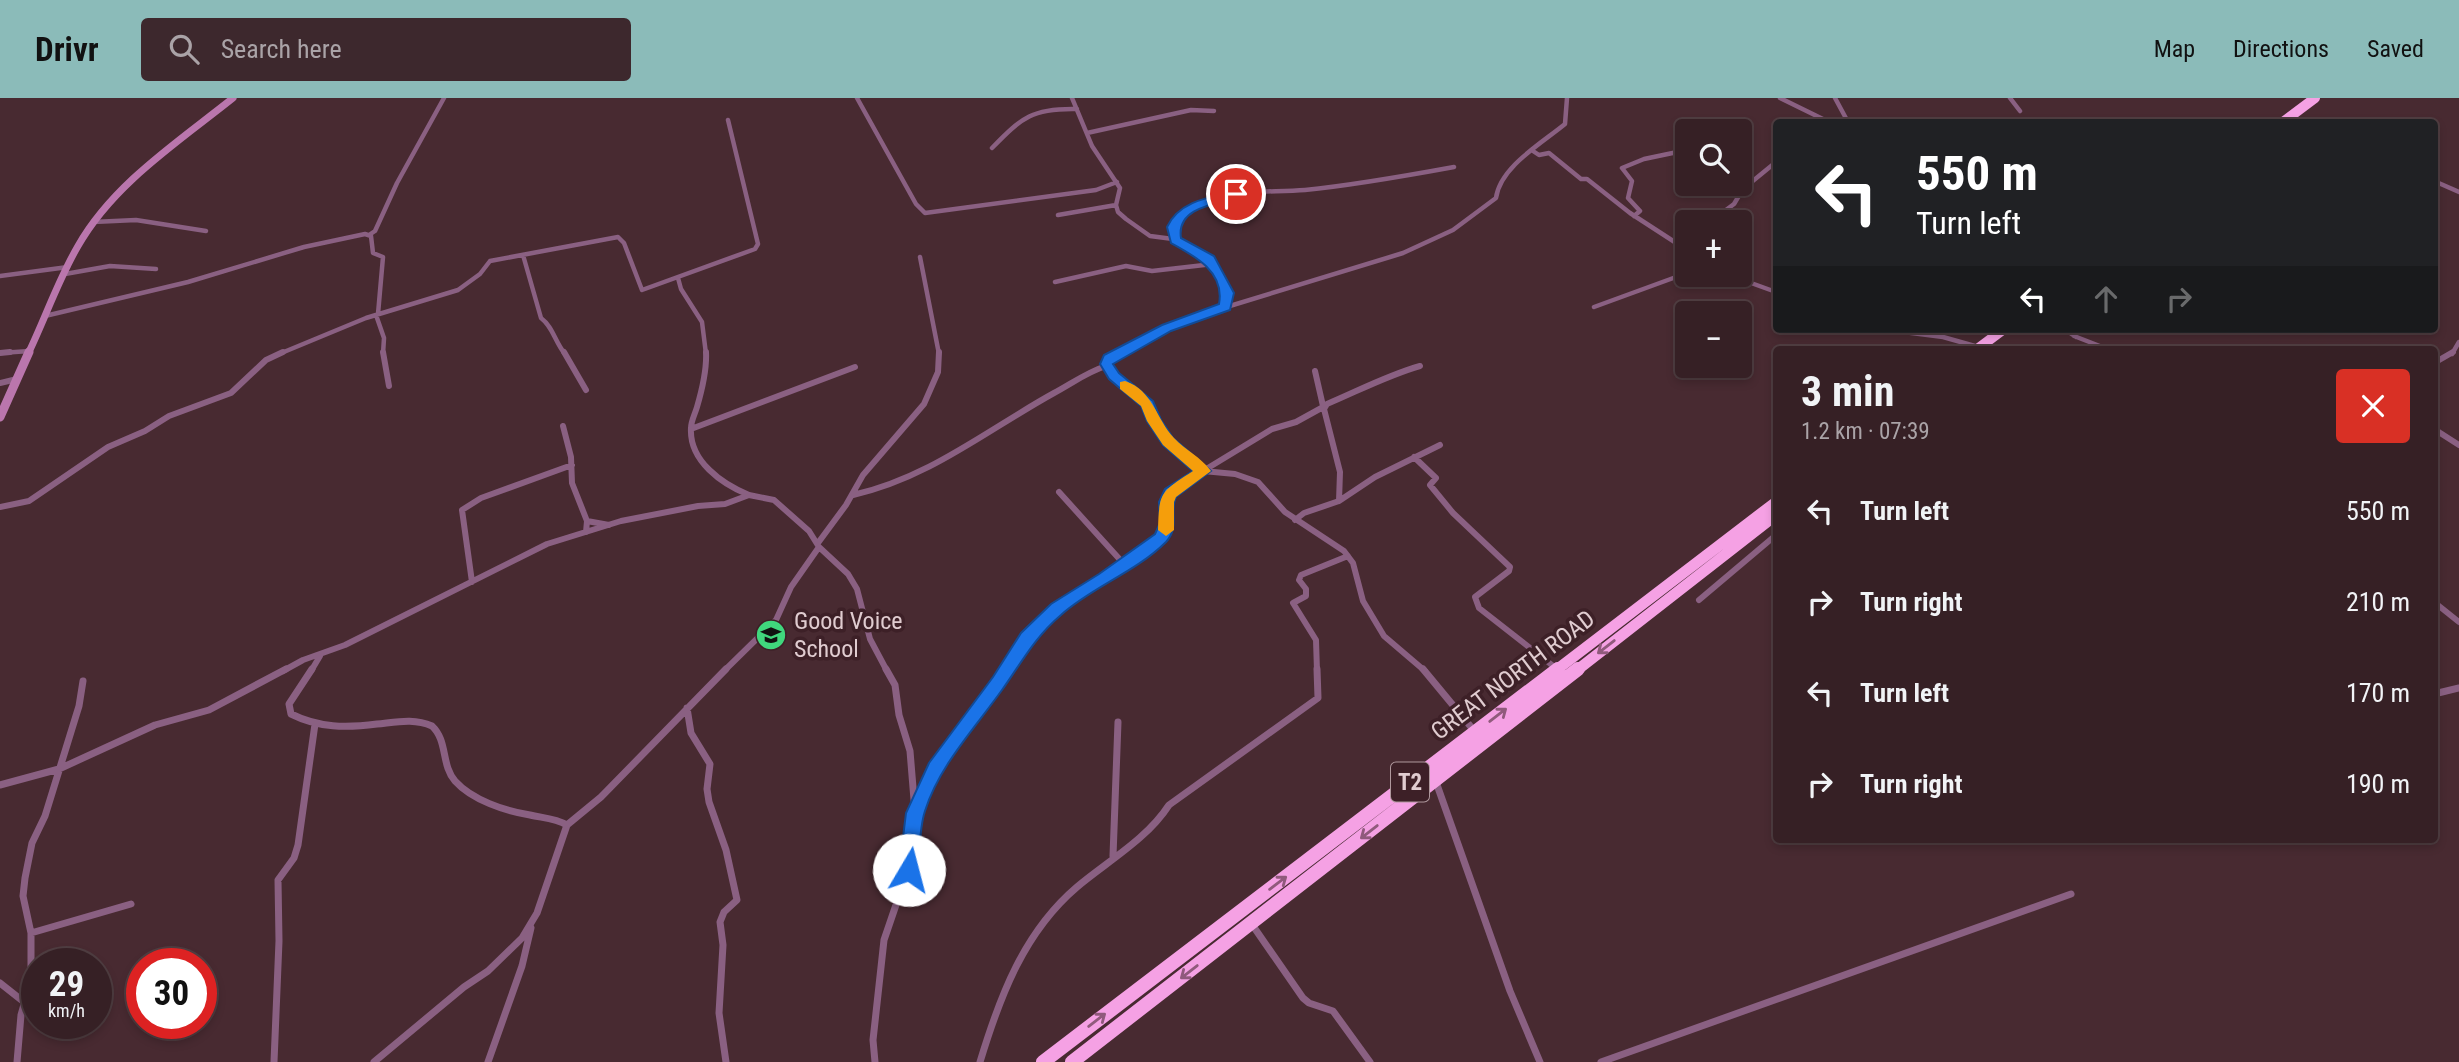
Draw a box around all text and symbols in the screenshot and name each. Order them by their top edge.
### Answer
search box [141,18,631,81]
text: Drivr [35,30,99,69]
icon: search [165,30,203,68]
text: Search here [221,34,342,64]
text: Map [2154,35,2195,63]
text: Directions [2233,35,2329,63]
text: Saved [2367,35,2424,63]
map controls [1675,119,1752,378]
button: search [1675,119,1752,196]
text: 550 m [1916,145,2038,202]
icon: left [1801,147,1892,238]
pin [1206,164,1266,224]
icon: arrive [1217,175,1255,213]
text: Turn left [1916,204,2021,242]
button: + [1675,210,1752,287]
icon: left [2014,280,2052,318]
icon: ahead [2087,280,2125,318]
icon: right [2160,280,2198,318]
button: − [1675,301,1752,378]
text: 3 min [1801,367,1894,416]
button: close [2336,369,2410,443]
text: 1.2 km · 07:39 [1801,418,1930,445]
icon: left [1801,492,1839,530]
text: Turn left [1860,496,1949,526]
text: 550 m [2346,496,2410,526]
icon: right [1801,583,1839,621]
text: Turn right [1860,587,1962,617]
text: 210 m [2346,587,2410,617]
street label: GREAT NORTH ROAD [1426,604,1600,746]
place label: Good Voice School [794,607,903,663]
school or university icon: Good Voice School [754,618,788,652]
one-way arrow [1598,640,1616,655]
icon: left [1801,674,1839,712]
text: Turn left [1860,678,1949,708]
text: 170 m [2346,678,2410,708]
one-way arrow [1488,707,1507,722]
road number: T2 [1391,762,1429,802]
icon: right [1801,765,1839,803]
text: Turn right [1860,769,1962,799]
text: 190 m [2346,769,2410,799]
one-way arrow [1360,825,1378,840]
position arrow [872,833,946,907]
one-way arrow [1268,875,1287,890]
speed limit sign: 30 [126,948,217,1039]
text: 29 [49,964,84,1005]
one-way arrow [1180,964,1199,979]
text: km/h [48,1000,85,1021]
one-way arrow [1087,1013,1106,1028]

